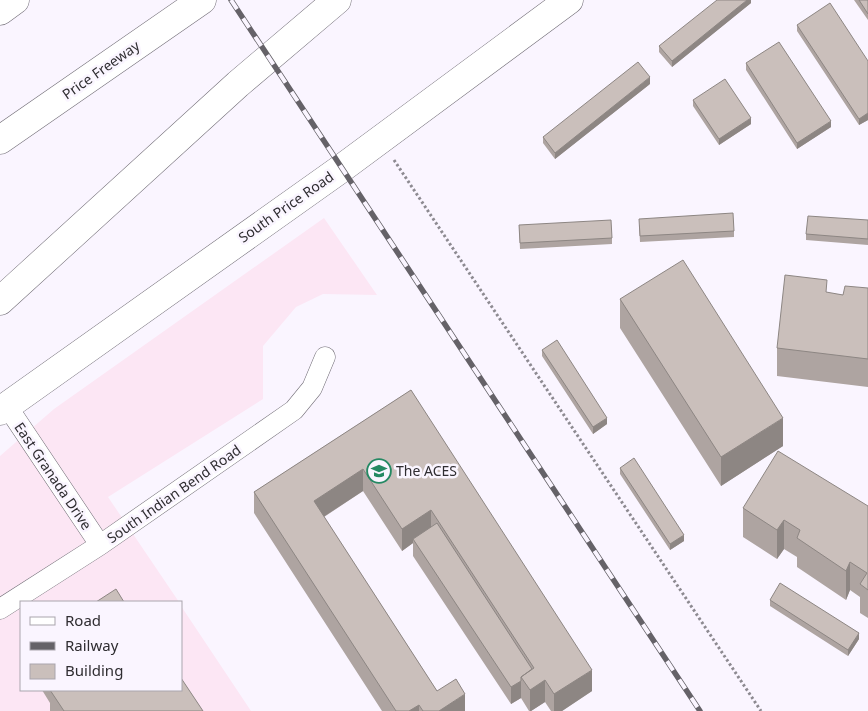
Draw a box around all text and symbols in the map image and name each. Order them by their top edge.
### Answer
street label: Price Freeway [58,35,144,103]
street label: South Price Road [234,167,337,246]
street label: East Granada Drive [10,418,97,533]
street label: South Indian Bend Road [103,440,244,547]
school or university icon: The ACES [366,458,392,484]
place label: The ACES [396,461,457,480]
legend [20,601,182,691]
text: Road [65,610,101,630]
text: Railway [65,635,119,655]
text: Building [65,660,123,680]

